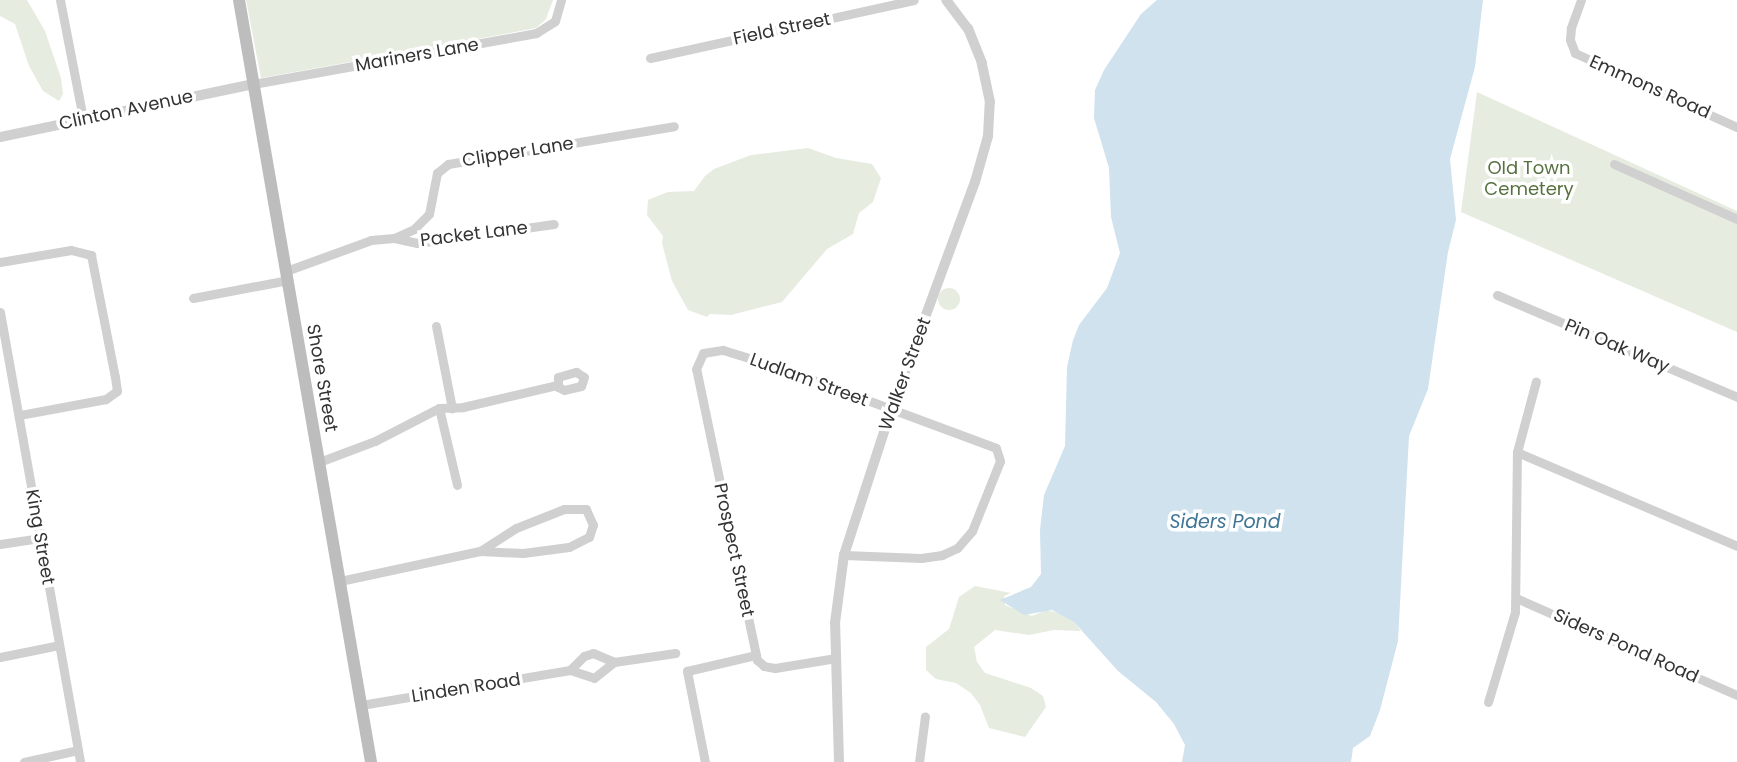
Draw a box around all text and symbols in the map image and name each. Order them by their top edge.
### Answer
street label: Field Street [731,8,833,50]
street label: Mariners Lane [354,34,480,76]
street label: Emmons Road [1586,51,1714,123]
street label: Clinton Avenue [57,85,195,135]
street label: Clipper Lane [461,133,575,171]
park label: Old Town Cemetery [1484,158,1574,200]
street label: Packet Lane [419,217,529,251]
street label: Walker Street [875,314,935,434]
street label: Pin Oak Way [1561,314,1673,378]
street label: Shore Street [302,322,342,434]
street label: Ludlam Street [747,349,871,411]
street label: Prospect Street [709,481,759,619]
street label: King Street [21,488,59,586]
water label: Siders Pond [1169,511,1281,533]
street label: Siders Pond Road [1550,604,1702,688]
street label: Linden Road [410,669,522,707]

